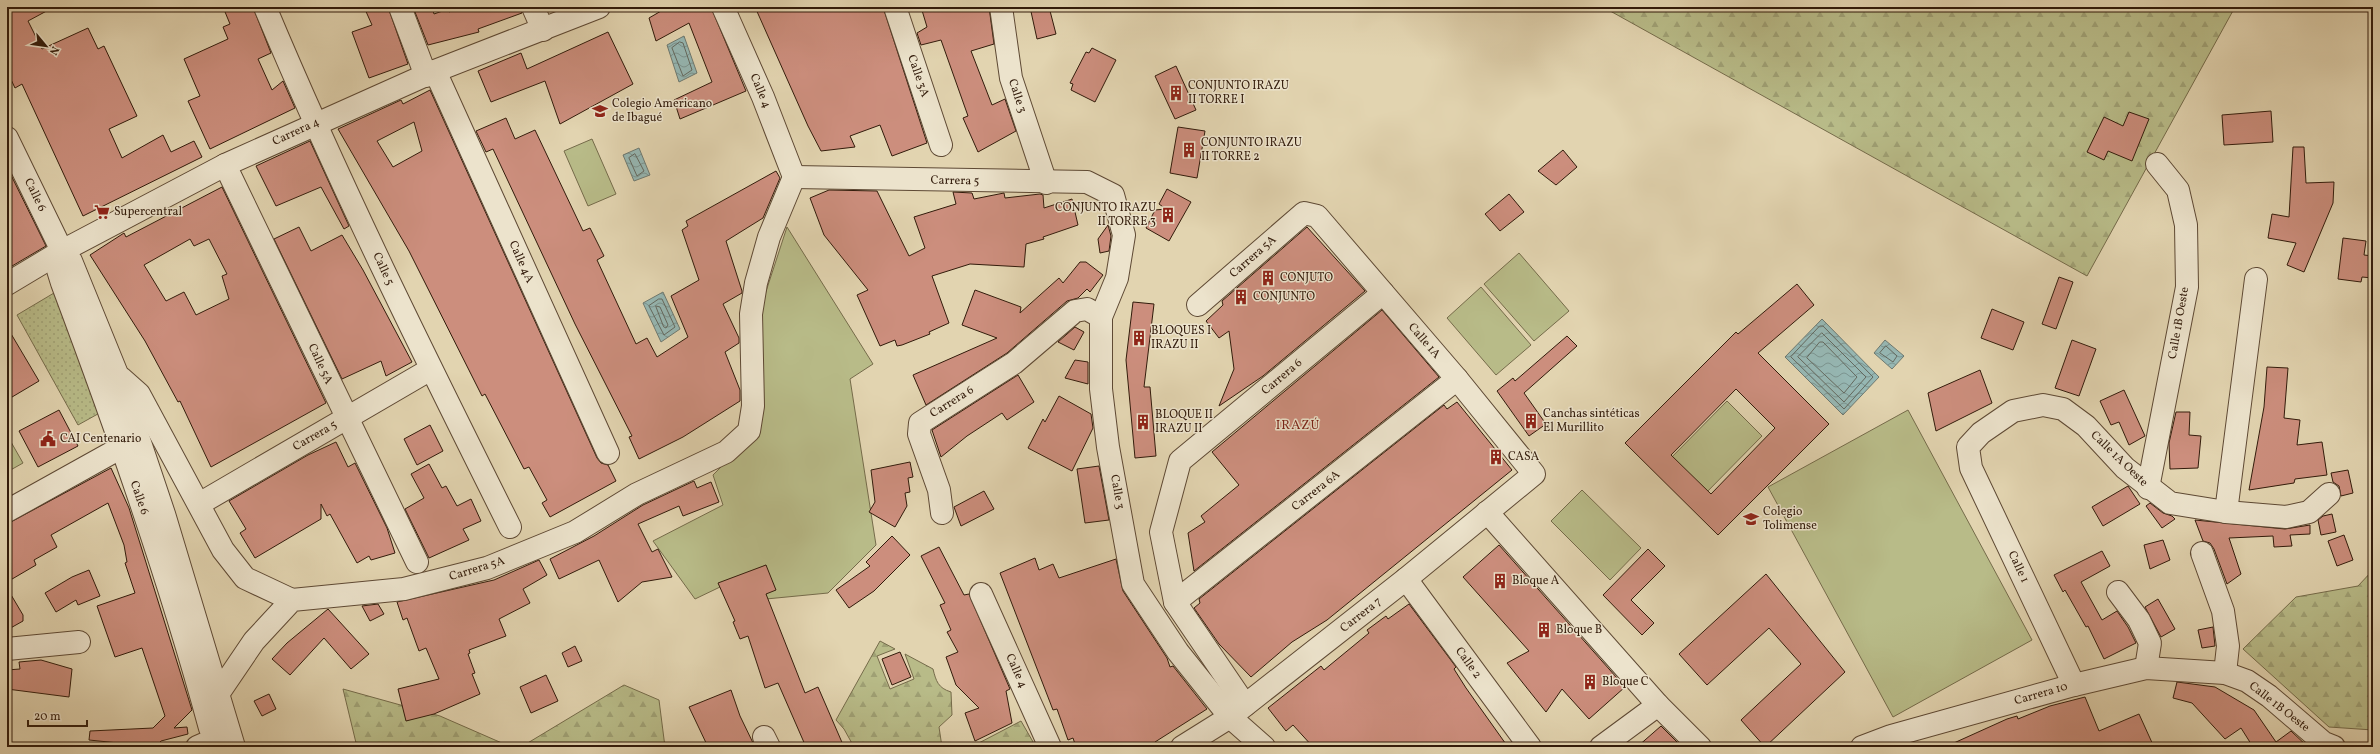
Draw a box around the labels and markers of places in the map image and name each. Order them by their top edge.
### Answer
place label: CONJUNTO IRAZU II TORRE I [1188,78,1289,108]
building icon: CONJUNTO IRAZU II TORRE I [1167,84,1185,102]
place label: Colegio Americano de Ibagué [612,96,712,126]
school or university icon: Colegio Americano de Ibagué [591,102,609,120]
place label: CONJUNTO IRAZU II TORRE 2 [1201,135,1302,165]
building icon: CONJUNTO IRAZU II TORRE 2 [1180,141,1198,159]
place label: CONJUNTO IRAZU II TORRE 3 [1055,200,1156,230]
supermarket icon: Supercentral [93,203,111,221]
place label: Supercentral [114,204,182,220]
building icon: CONJUNTO IRAZU II TORRE 3 [1159,206,1177,224]
building icon: CONJUTO [1259,269,1277,287]
place label: CONJUTO [1280,270,1333,286]
building icon: CONJUNTO [1232,288,1250,306]
place label: CONJUNTO [1253,289,1315,305]
place label: BLOQUES I IRAZU II [1151,323,1211,353]
building icon: BLOQUES I IRAZU II [1130,329,1148,347]
place label: Canchas sintéticas El Murillito [1543,406,1640,436]
place label: BLOQUE II IRAZU II [1155,407,1213,437]
building icon: Canchas sintéticas El Murillito [1522,412,1540,430]
building icon: BLOQUE II IRAZU II [1134,413,1152,431]
public building icon: CAI Centenario [39,430,57,448]
place label: CAI Centenario [60,431,141,447]
building icon: CASA [1487,448,1505,466]
place label: CASA [1508,449,1540,465]
place label: Colegio Tolimense [1763,504,1817,534]
school or university icon: Colegio Tolimense [1742,510,1760,528]
building icon: Bloque A [1491,572,1509,590]
place label: Bloque A [1512,573,1560,589]
building icon: Bloque B [1535,621,1553,639]
place label: Bloque B [1556,622,1602,638]
building icon: Bloque C [1581,673,1599,691]
place label: Bloque C [1602,674,1649,690]

